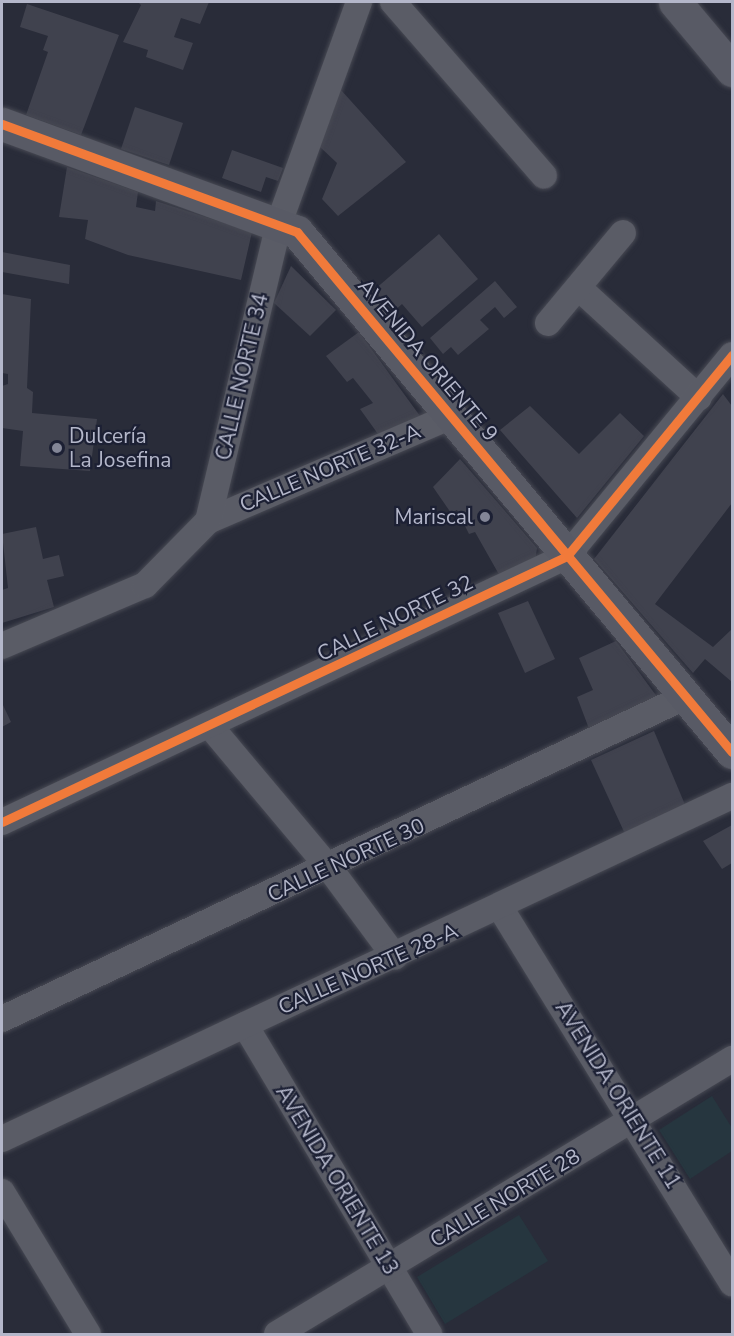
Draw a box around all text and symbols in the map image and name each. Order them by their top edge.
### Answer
street label: AVENIDA ORIENTE 9 [353,274,503,446]
street label: CALLE NORTE 34 [211,291,273,463]
street label: CALLE NORTE 32-A [236,418,424,518]
place label: Dulcería La Josefina [69,423,171,473]
marker: Dulcería La Josefina [50,441,64,455]
place label: Mariscal [394,504,473,530]
marker: Mariscal [478,510,492,524]
street label: CALLE NORTE 32 [313,569,477,667]
street label: CALLE NORTE 30 [264,813,428,907]
street label: CALLE NORTE 28-A [274,918,462,1020]
street label: AVENIDA ORIENTE 11 [550,996,686,1194]
street label: AVENIDA ORIENTE 13 [270,1081,404,1279]
street label: CALLE NORTE 28 [426,1143,584,1253]

